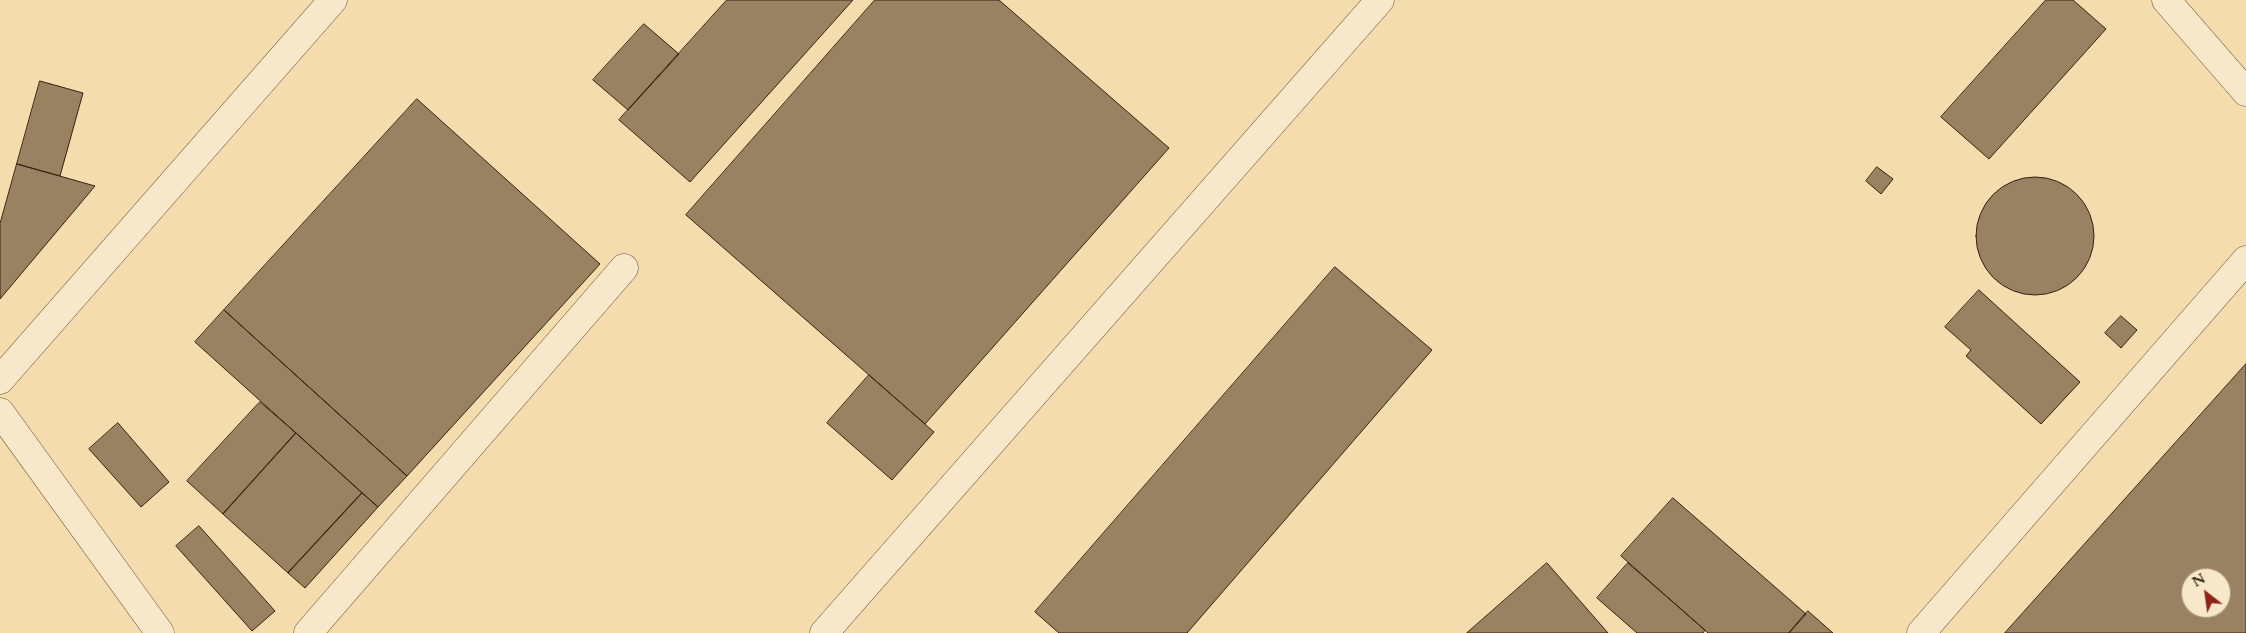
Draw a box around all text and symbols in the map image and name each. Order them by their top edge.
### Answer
north arrow [2181,568,2231,618]
text: N [2189,569,2209,592]

